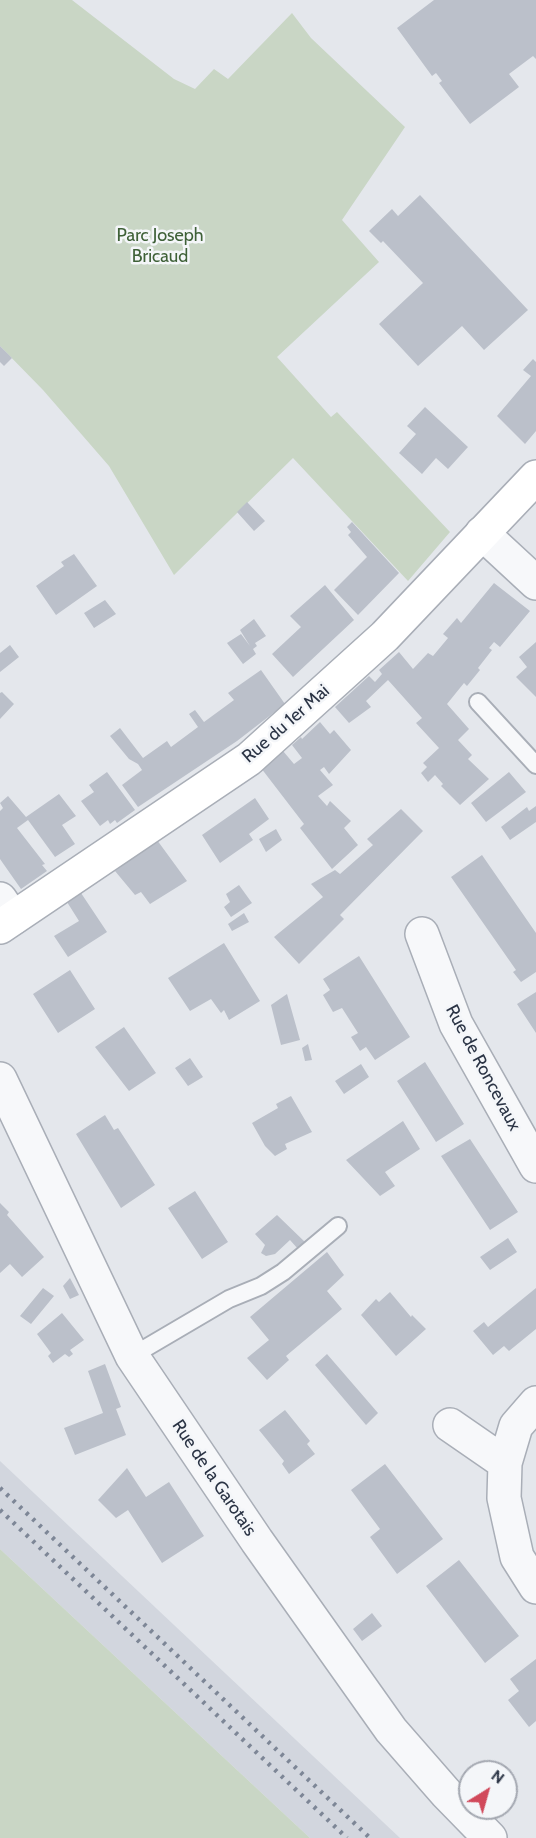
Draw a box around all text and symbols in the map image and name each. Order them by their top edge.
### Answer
park label: Parc Joseph Bricaud [116,225,204,268]
street label: Rue du 1er Mai [238,680,334,768]
street label: Rue de Roncevaux [441,1001,525,1135]
street label: Rue de la Garotais [167,1416,261,1540]
north arrow [458,1760,518,1820]
text: N [488,1766,508,1788]

